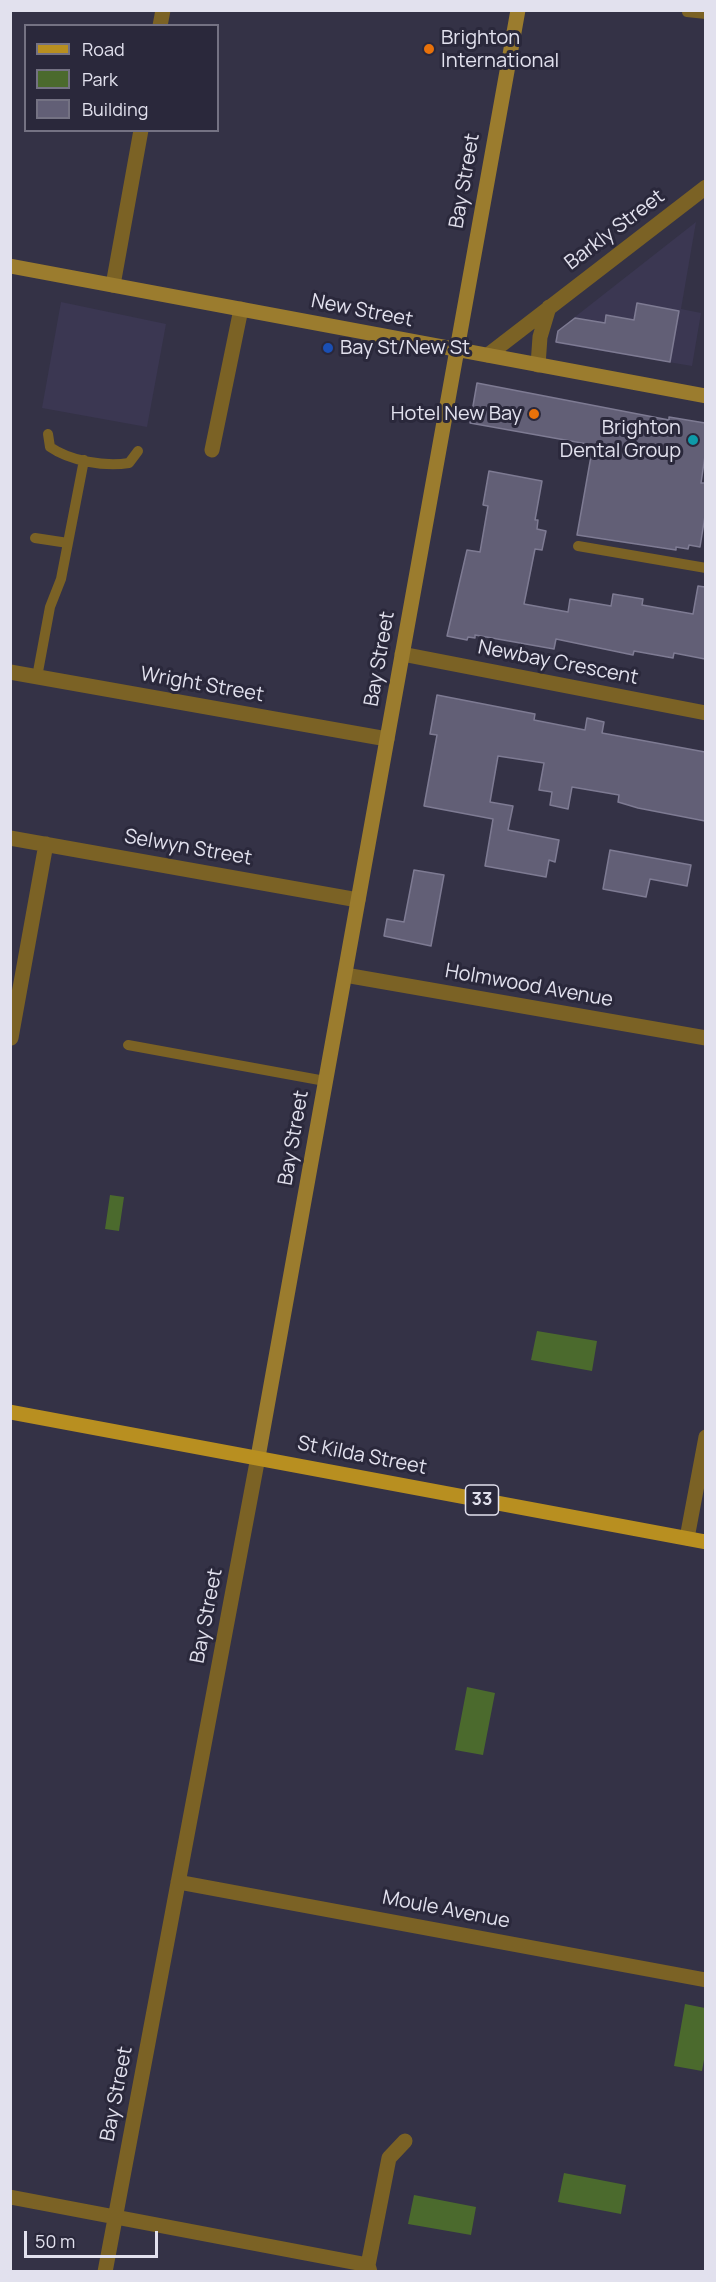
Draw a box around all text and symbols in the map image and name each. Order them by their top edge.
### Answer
legend [24,24,219,132]
place label: Brighton International [441,26,559,73]
text: Road [82,37,125,61]
marker: Brighton International [422,42,436,56]
text: Park [82,67,118,91]
text: Building [82,97,148,121]
street label: Bay Street [445,132,485,230]
street label: Barkly Street [560,185,670,275]
street label: New Street [309,289,415,333]
place label: Bay St/New St [340,336,470,360]
marker: Bay St/New St [321,341,335,355]
place label: Hotel New Bay [391,402,522,426]
marker: Hotel New Bay [527,407,541,421]
place label: Brighton Dental Group [560,416,681,463]
marker: Brighton Dental Group [686,433,700,447]
street label: Bay Street [360,610,400,708]
street label: Newbay Crescent [476,636,640,690]
street label: Wright Street [138,662,266,708]
street label: Selwyn Street [122,825,254,871]
street label: Holmwood Avenue [443,959,615,1013]
street label: Bay Street [274,1089,314,1187]
street label: St Kilda Street [295,1432,429,1480]
road number: 33 [466,1485,498,1515]
street label: Bay Street [186,1567,228,1665]
street label: Moule Avenue [380,1886,512,1934]
street label: Bay Street [96,2045,138,2143]
scale bar [27,2219,160,2257]
text: 50 m [35,2229,75,2253]

